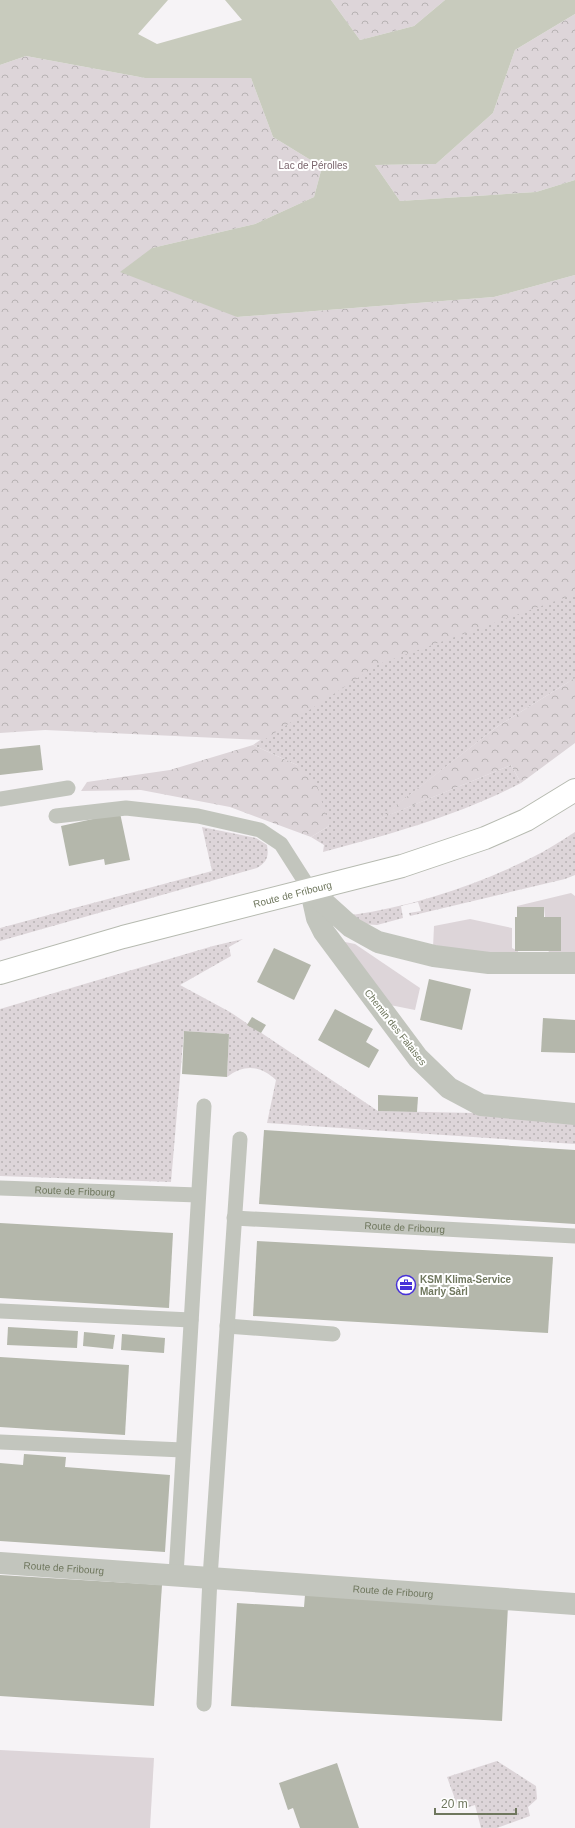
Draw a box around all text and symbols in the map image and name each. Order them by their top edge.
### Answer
park label: Lac de Pérolles [279,160,347,171]
street label: Route de Fribourg [252,879,333,910]
street label: Chemin des Falaises [363,987,429,1067]
street label: Route de Fribourg [34,1184,115,1198]
street label: Route de Fribourg [364,1220,445,1235]
office icon: KSM Klima-Service Marly Sàrl [395,1274,417,1296]
place label: KSM Klima-Service Marly Sàrl [420,1274,512,1297]
street label: Route de Fribourg [23,1560,104,1576]
street label: Route de Fribourg [352,1583,434,1600]
scale bar [435,1790,516,1816]
text: 20 m [441,1797,468,1811]

